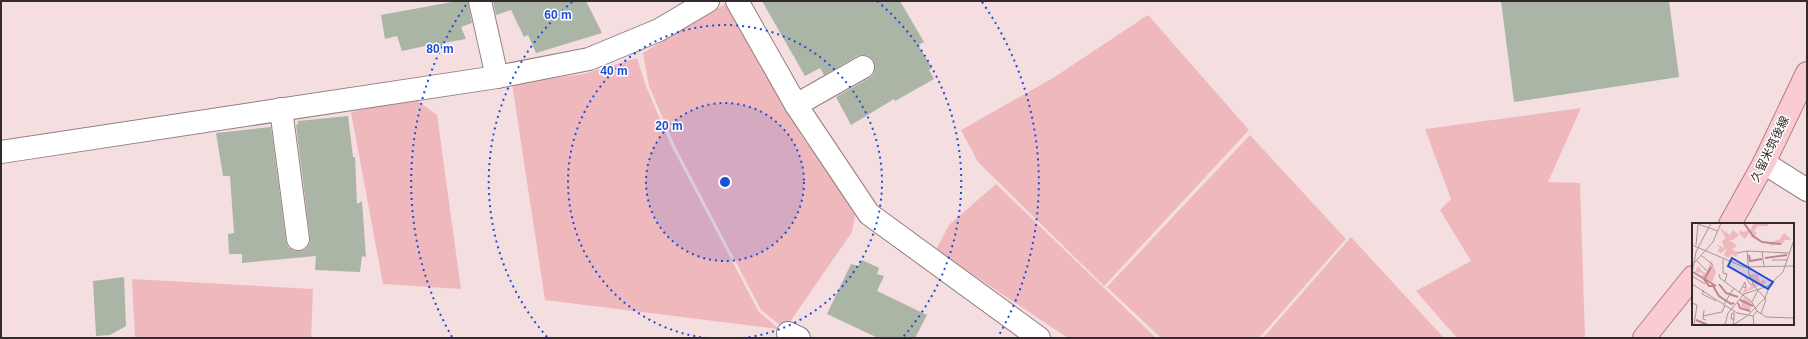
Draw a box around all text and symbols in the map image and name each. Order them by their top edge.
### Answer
text: 60 m [544,8,572,22]
text: 80 m [426,42,454,56]
text: 40 m [600,64,628,78]
street label: 久留米筑後線 [1748,114,1792,184]
text: 20 m [655,119,683,133]
centre of rings [718,175,732,189]
inset map [1692,223,1794,325]

